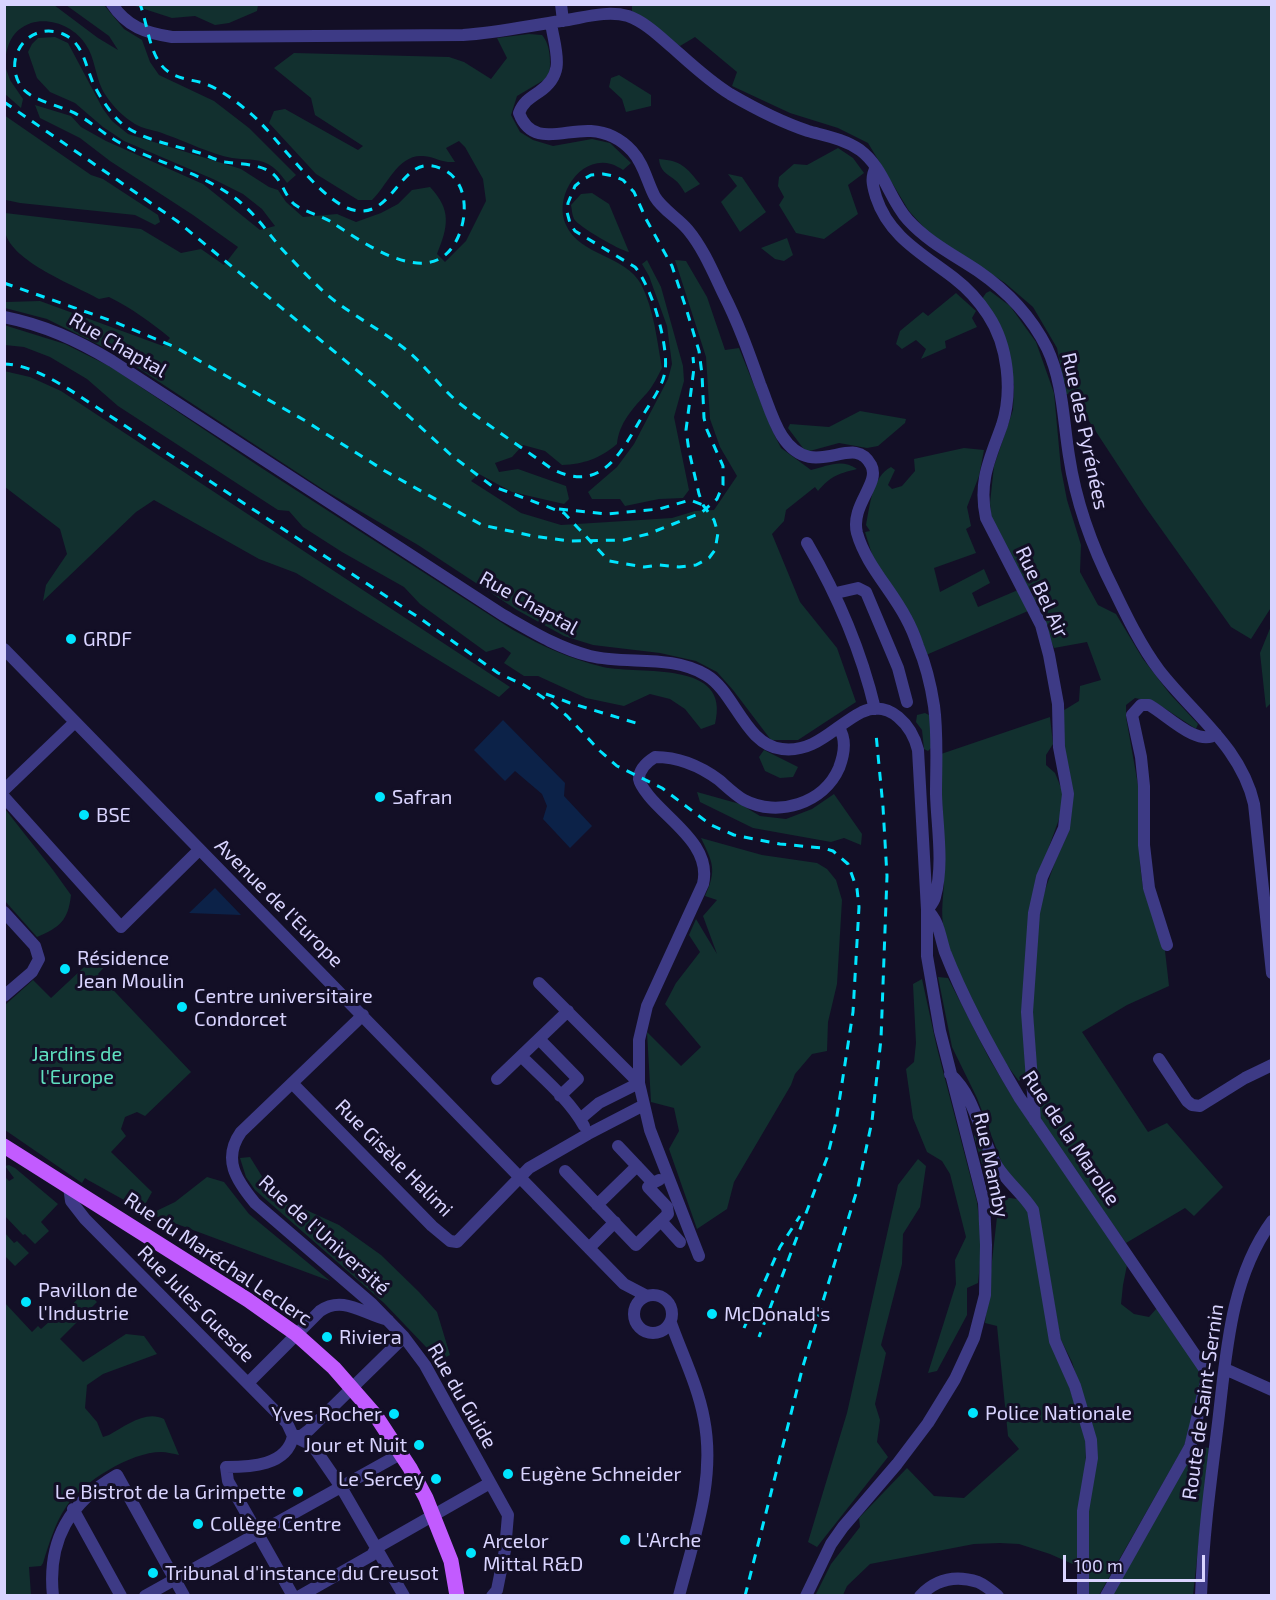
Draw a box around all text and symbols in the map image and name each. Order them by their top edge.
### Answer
street label: Rue Chaptal [65,307,171,383]
street label: Rue des Pyrénées [1057,350,1113,512]
street label: Rue Bel Air [1010,543,1074,641]
street label: Rue Chaptal [475,566,583,640]
place label: GRDF [83,627,132,651]
marker: GRDF [64,632,78,646]
place label: Safran [392,785,452,809]
marker: Safran [373,790,387,804]
place label: BSE [96,803,131,827]
marker: BSE [77,808,91,822]
street label: Avenue de l'Europe [210,834,348,972]
place label: Résidence Jean Moulin [77,946,184,993]
marker: Résidence Jean Moulin [58,962,72,976]
place label: Centre universitaire Condorcet [194,984,373,1031]
marker: Centre universitaire Condorcet [175,1000,189,1014]
park label: Jardins de l'Europe [32,1042,122,1089]
street label: Rue de la Marolle [1017,1066,1125,1210]
street label: Rue Gisèle Halimi [330,1094,458,1222]
street label: Rue Mamby [968,1110,1014,1220]
street label: Rue de l'Université [254,1170,394,1300]
street label: Rue du Maréchal Leclerc [120,1187,316,1331]
street label: Rue Jules Guesde [133,1241,259,1367]
place label: Pavillon de l'Industrie [38,1278,138,1325]
marker: Pavillon de l'Industrie [19,1295,33,1309]
place label: McDonald's [724,1302,830,1326]
street label: Route de Saint-Sernin [1177,1302,1229,1502]
marker: McDonald's [705,1307,719,1321]
place label: Riviera [339,1325,402,1349]
marker: Riviera [320,1330,334,1344]
street label: Rue du Guide [422,1339,502,1453]
place label: Police Nationale [985,1401,1132,1425]
place label: Yves Rocher [271,1402,382,1426]
marker: Police Nationale [966,1406,980,1420]
marker: Yves Rocher [387,1407,401,1421]
place label: Jour et Nuit [304,1433,407,1457]
marker: Jour et Nuit [412,1438,426,1452]
place label: Eugène Schneider [520,1462,681,1486]
place label: Le Sercey [338,1467,424,1491]
marker: Eugène Schneider [501,1467,515,1481]
marker: Le Sercey [429,1472,443,1486]
place label: Le Bistrot de la Grimpette [55,1480,286,1504]
marker: Le Bistrot de la Grimpette [291,1485,305,1499]
place label: Collège Centre [210,1512,342,1536]
marker: Collège Centre [191,1517,205,1531]
place label: L'Arche [637,1528,701,1552]
place label: Arcelor Mittal R&D [483,1529,583,1576]
marker: L'Arche [618,1533,632,1547]
scale bar [1066,1543,1208,1581]
marker: Arcelor Mittal R&D [464,1546,478,1560]
text: 100 m [1074,1554,1123,1576]
place label: Tribunal d'instance du Creusot [165,1561,439,1585]
marker: Tribunal d'instance du Creusot [146,1566,160,1580]

